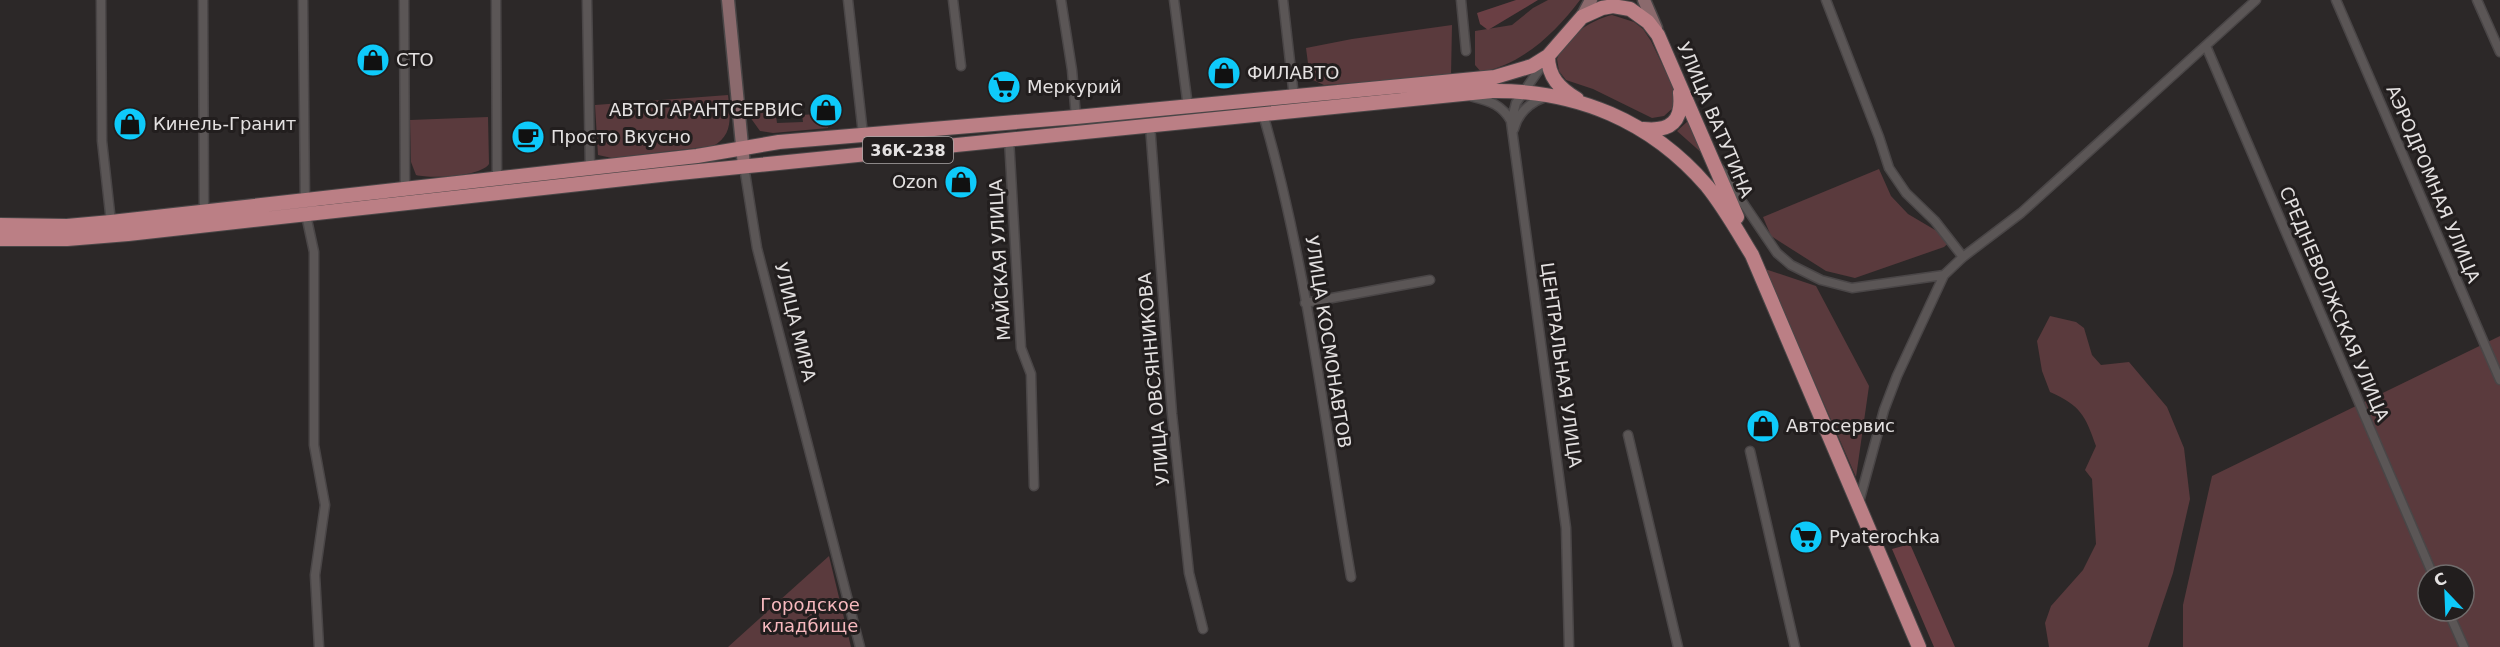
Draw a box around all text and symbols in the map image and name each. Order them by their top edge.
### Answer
street label: УЛИЦА ВАТУТИНА [1673,39,1758,201]
shop icon: СТО [355,42,391,78]
place label: СТО [396,49,434,70]
shop icon: ФИЛАВТО [1206,55,1242,91]
place label: ФИЛАВТО [1247,62,1339,83]
supermarket icon: Меркурий [986,69,1022,105]
place label: Меркурий [1027,76,1121,97]
street label: АЭРОДРОМНАЯ УЛИЦА [2382,82,2485,287]
shop icon: АВТОГАРАНТСЕРВИС [808,92,844,128]
place label: АВТОГАРАНТСЕРВИС [609,99,803,120]
shop icon: Кинель-Гранит [112,106,148,142]
place label: Кинель-Гранит [153,113,296,134]
cafe icon: Просто Вкусно [510,119,546,155]
place label: Просто Вкусно [551,126,691,147]
road number: 36К-238 [863,137,953,163]
shop icon: Ozon [943,164,979,200]
place label: Ozon [892,171,938,192]
street label: МАЙСКАЯ УЛИЦА [985,178,1014,341]
street label: СРЕДНЕВОЛЖСКАЯ УЛИЦА [2275,183,2394,425]
street label: УЛИЦА КОСМОНАВТОВ [1301,234,1356,450]
street label: УЛИЦА МИРА [771,260,821,384]
street label: ЦЕНТРАЛЬНАЯ УЛИЦА [1537,261,1586,470]
street label: УЛИЦА ОВСЯННИКОВА [1134,271,1173,486]
shop icon: Автосервис [1745,408,1781,444]
place label: Автосервис [1786,415,1895,436]
supermarket icon: Pyaterochka [1788,519,1824,555]
place label: Pyaterochka [1829,526,1940,547]
north arrow [2416,563,2476,623]
text: С [2431,569,2449,591]
park label: Городское кладбище [760,594,860,636]

